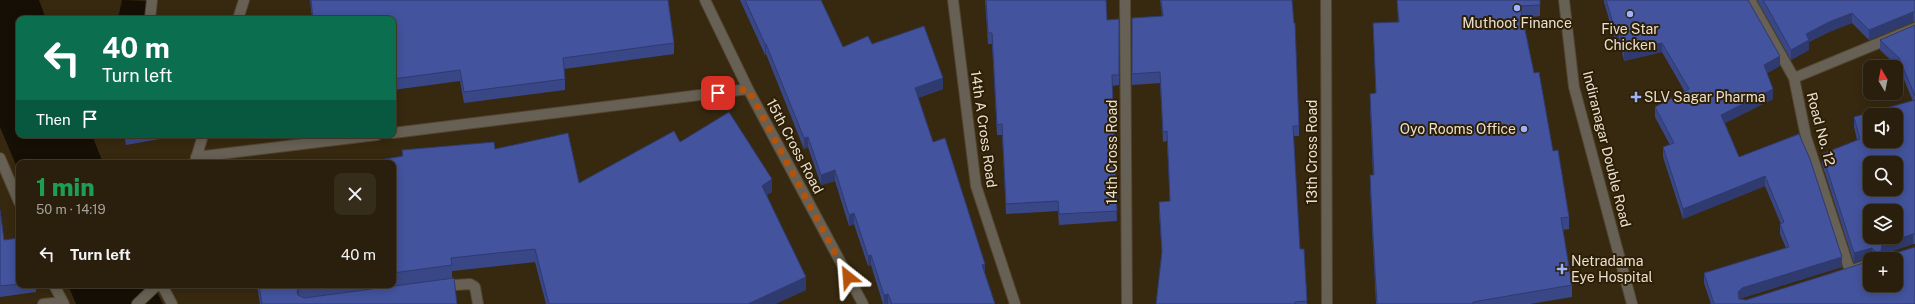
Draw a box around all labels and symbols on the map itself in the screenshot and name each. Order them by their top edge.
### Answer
marker: Muthoot Finance [1512,3,1522,13]
marker: Five Star Chicken [1625,9,1635,19]
place label: Muthoot Finance [1462,15,1572,31]
place label: Five Star Chicken [1601,21,1659,53]
north arrow [1863,60,1903,100]
street label: 14th A Cross Road [968,69,1000,189]
street label: Indiranagar Double Road [1580,69,1634,229]
pin [701,76,735,110]
place label: SLV Sagar Pharma [1644,89,1766,105]
street label: Road No. 12 [1804,90,1838,168]
marker: SLV Sagar Pharma [1631,92,1641,102]
street label: 15th Cross Road [763,96,827,196]
street label: 14th Cross Road [1104,100,1120,204]
street label: 13th Cross Road [1304,100,1320,204]
place label: Oyo Rooms Office [1400,121,1516,137]
marker: Oyo Rooms Office [1519,124,1529,134]
place label: Netradama Eye Hospital [1571,253,1653,285]
position arrow [827,256,869,298]
marker: Netradama Eye Hospital [1556,263,1568,275]

